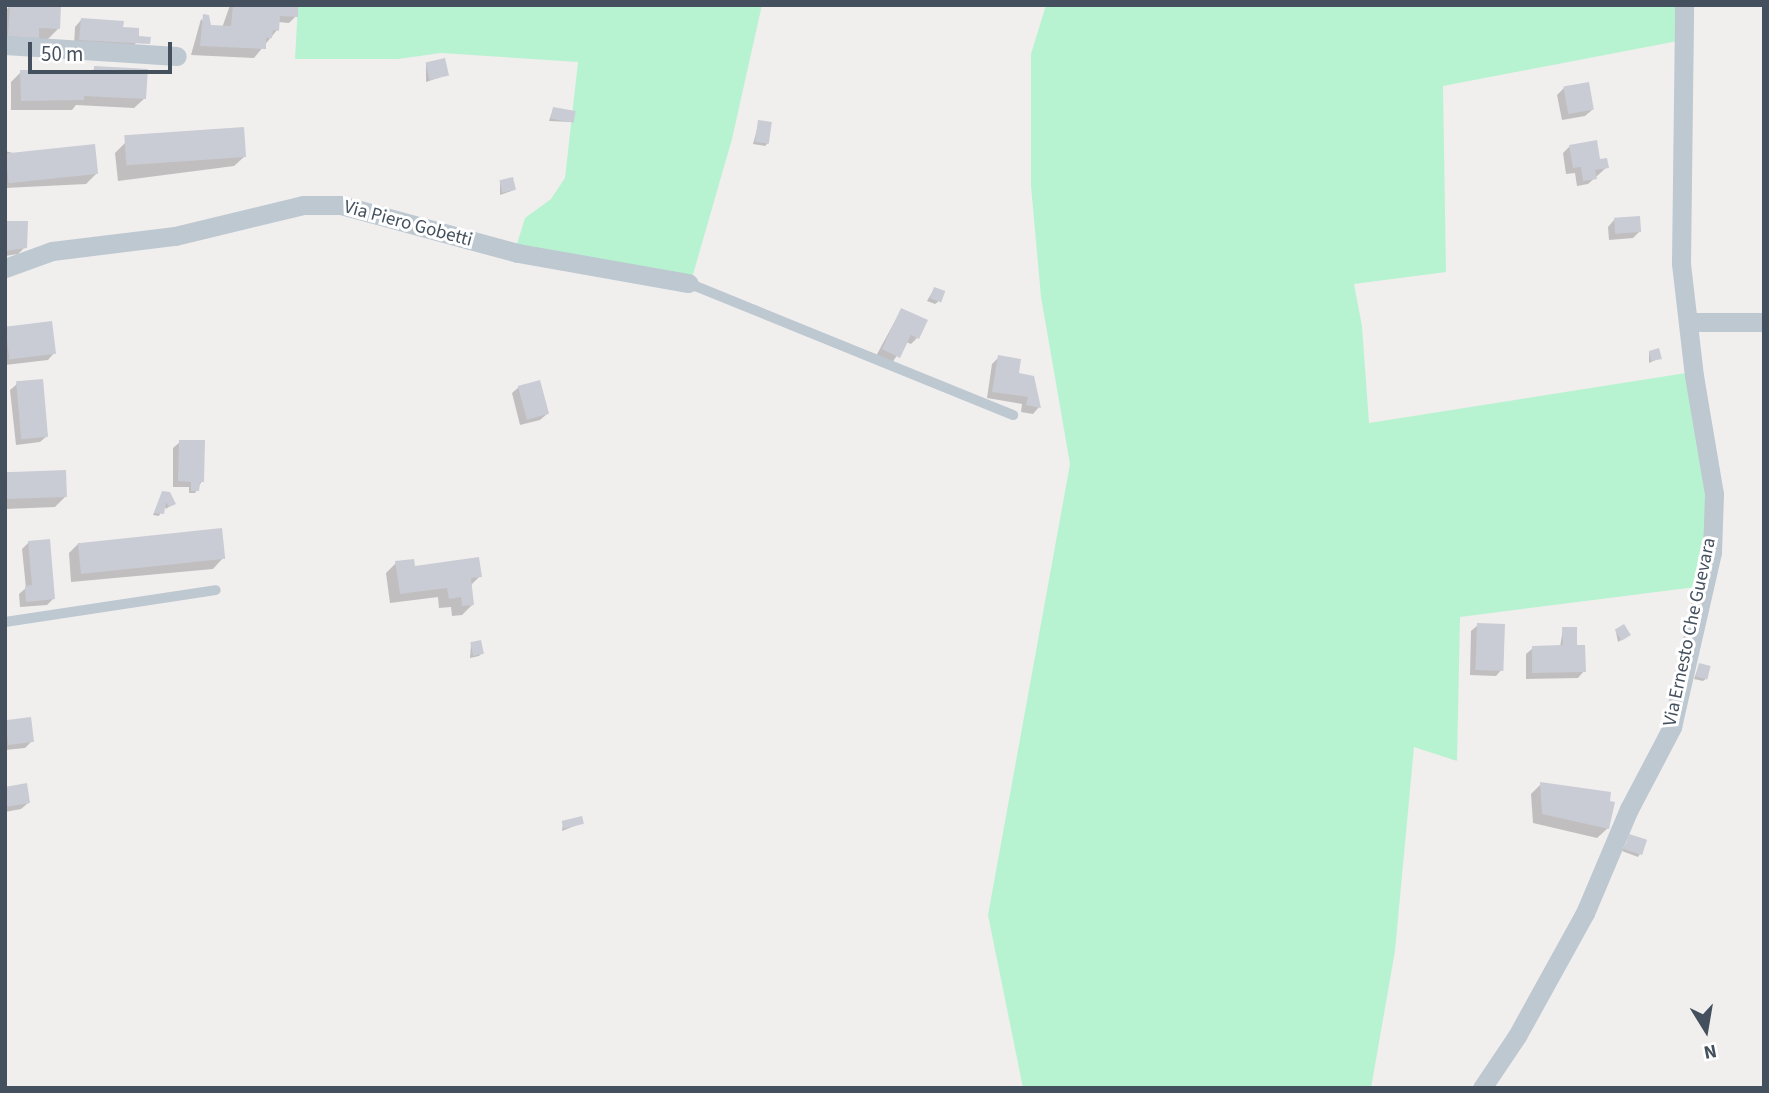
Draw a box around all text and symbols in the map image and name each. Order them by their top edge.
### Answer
scale bar [32,28,175,72]
text: 50 m [41,39,83,69]
street label: Via Piero Gobetti [341,196,475,252]
street label: Via Ernesto Che Guevara [1659,536,1721,728]
north arrow [1671,995,1741,1065]
text: N [1701,1037,1719,1066]

